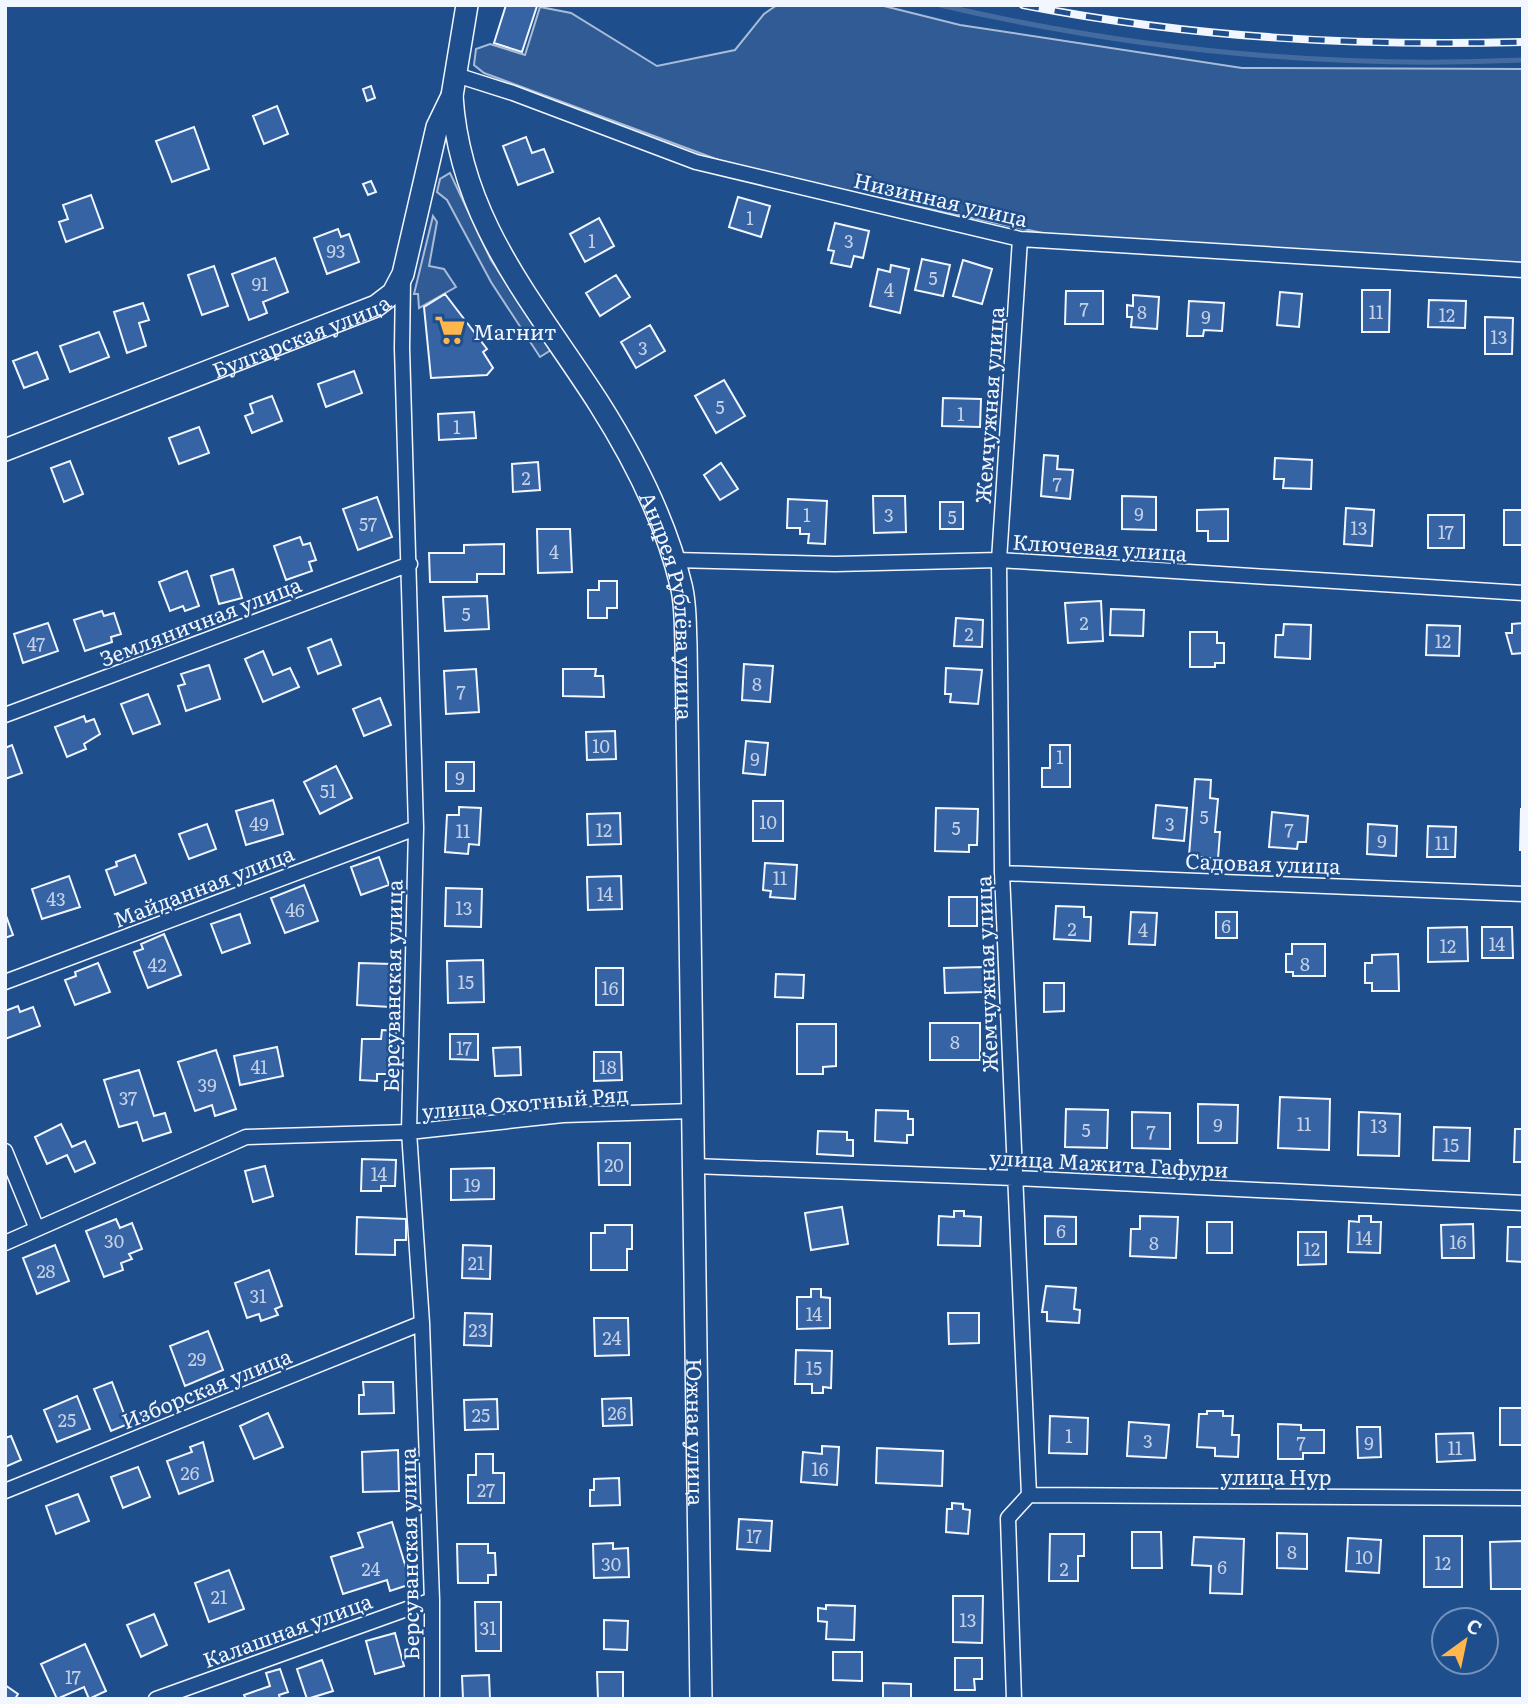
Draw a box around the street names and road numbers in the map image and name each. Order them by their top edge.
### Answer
street label: Низинная улица [851,163,1032,233]
street label: Булгарская улица [207,285,397,384]
street label: Жемчужная улица [966,305,1010,505]
street label: Андрея Рублёва улица [634,486,703,721]
street label: Ключевая улица [1012,524,1189,568]
street label: Земляничная улица [95,567,306,673]
street label: Майданная улица [108,836,299,934]
street label: Садовая улица [1185,844,1342,880]
street label: Жемчужная улица [966,874,1004,1073]
street label: Берсуванская улица [374,879,408,1093]
street label: улица Охотный Ряд [420,1077,630,1125]
street label: улица Мажита Гафури [989,1140,1229,1184]
street label: Изборская улица [116,1338,296,1435]
street label: Южная улица [681,1358,714,1507]
street label: Берсуванская улица [391,1447,425,1661]
street label: улица Нур [1220,1460,1332,1491]
street label: Калашная улица [198,1584,377,1674]

